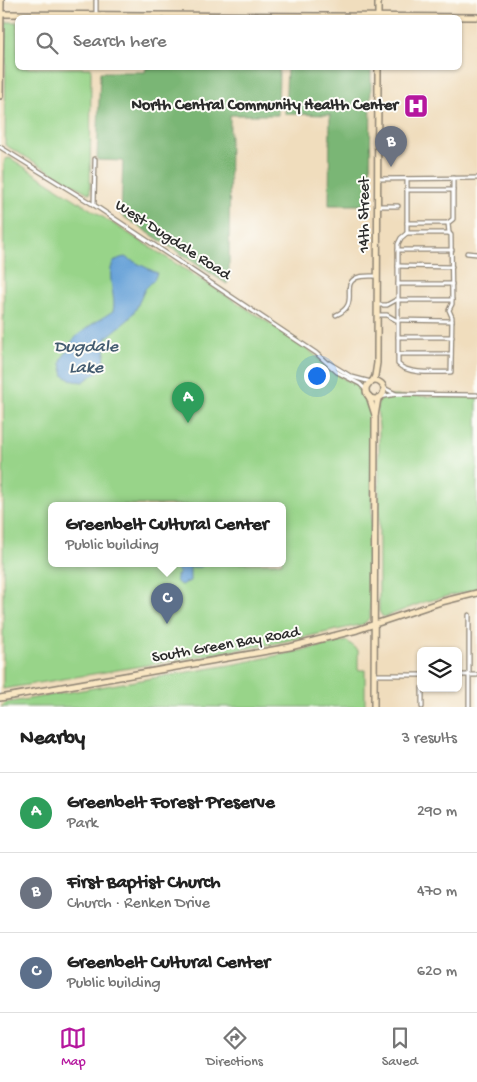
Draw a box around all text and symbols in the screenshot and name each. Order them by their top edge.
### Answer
search box [15,15,462,70]
icon: search [33,29,61,57]
text: Search here [73,31,167,54]
hospital icon: North Central Community Health Center [403,93,429,119]
place label: North Central Community Health Center [132,97,400,116]
pin: B [375,126,407,167]
street label: 14th Street [356,176,375,254]
street label: West Dugdale Road [111,197,235,286]
water label: Dugdale Lake [54,337,119,379]
your location [304,363,330,389]
pin: A [172,382,204,423]
popup [48,502,286,567]
text: Greenbelt Cultural Center [65,514,269,537]
text: Public building [65,537,159,556]
pin: C [151,583,183,624]
street label: South Green Bay Road [151,623,303,668]
map controls [417,647,462,692]
button: layers [417,647,462,692]
text: Nearby [20,727,85,752]
text: 3 results [402,730,457,749]
text: Greenbelt Forest Preserve [67,792,275,815]
text: A [31,803,41,822]
text: 290 m [417,803,457,822]
text: Park [67,815,98,834]
text: First Baptist Church [67,872,220,895]
text: B [32,883,40,902]
text: 470 m [417,883,457,902]
text: Church · Renken Drive [67,895,210,914]
text: Greenbelt Cultural Center [67,952,270,975]
text: C [32,963,40,982]
text: 620 m [417,963,457,982]
text: Public building [67,975,161,994]
tab: Map [59,1024,87,1071]
tab: Directions [206,1024,263,1071]
tab: Saved [382,1024,418,1071]

